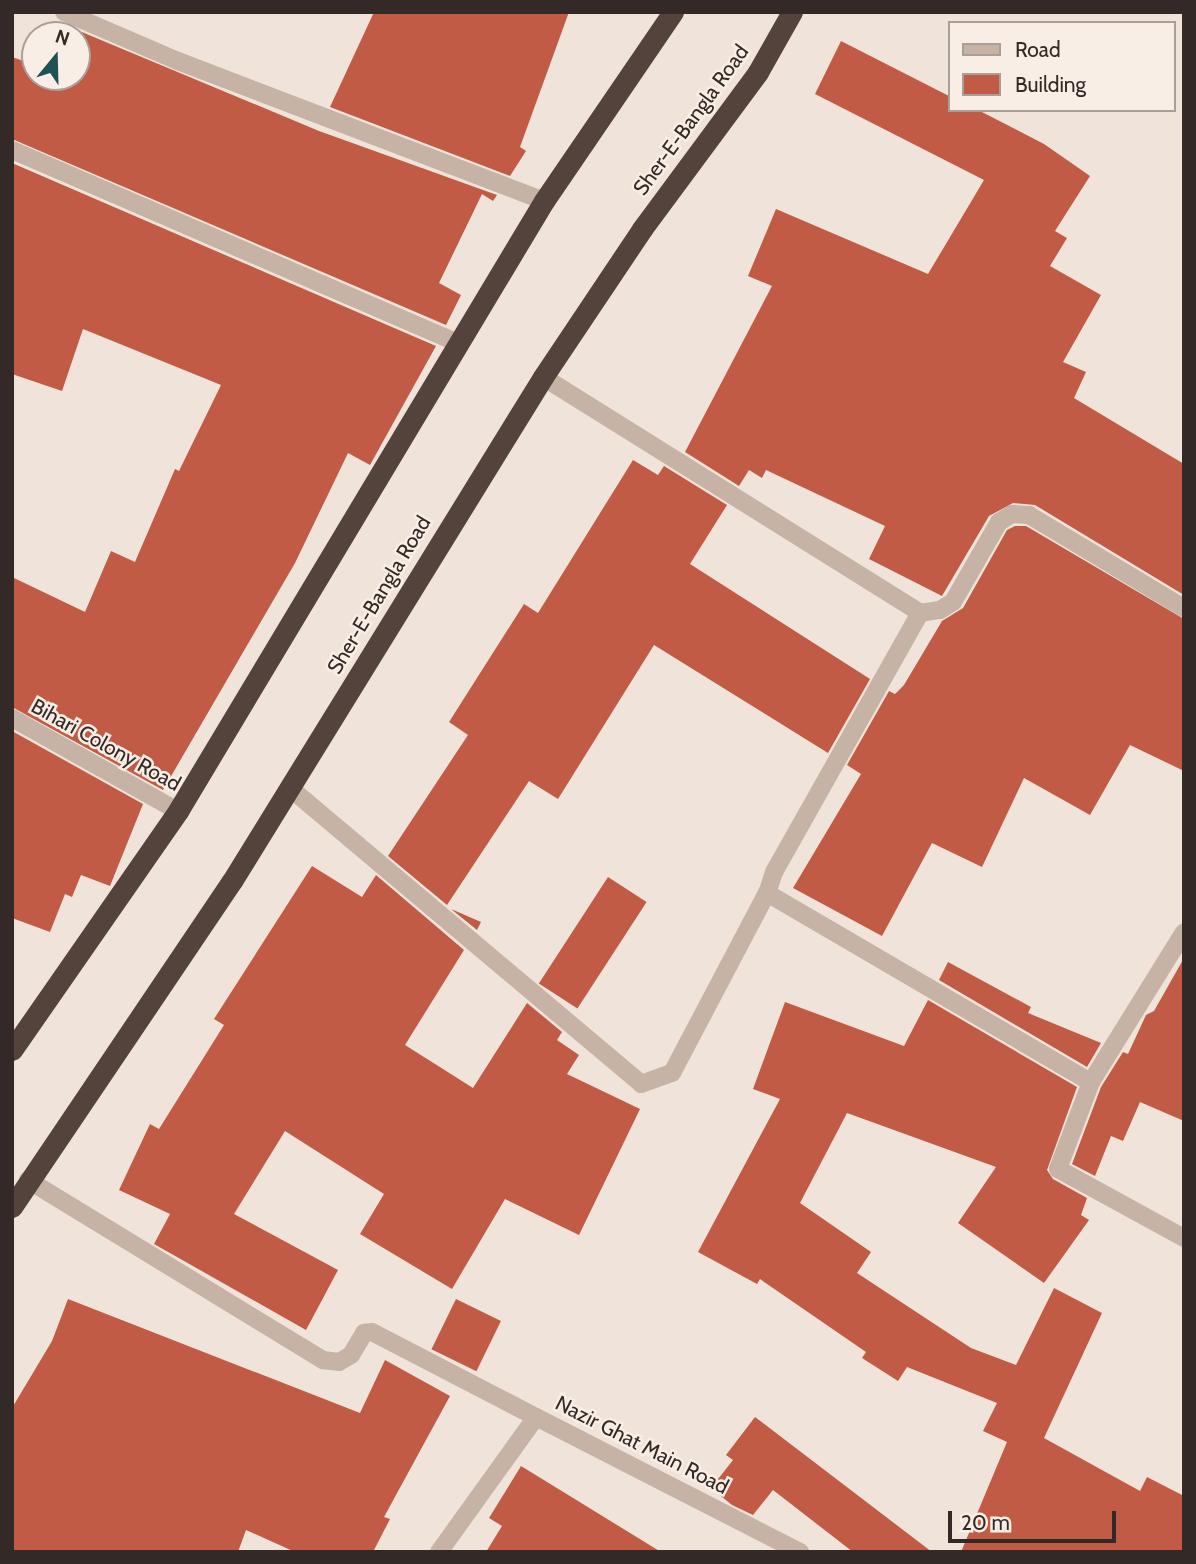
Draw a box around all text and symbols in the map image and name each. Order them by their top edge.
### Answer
north arrow [21,21,91,91]
legend [948,21,1175,112]
text: N [52,25,72,51]
text: Road [1015,37,1061,62]
street label: Sher-E-Bangla Road [628,40,754,200]
text: Building [1015,72,1086,97]
street label: Sher-E-Bangla Road [322,511,436,679]
street label: Bihari Colony Road [27,693,185,797]
street label: Nazir Ghat Main Road [551,1390,733,1500]
scale bar [951,1498,1119,1542]
text: 20 m [961,1510,1010,1535]

